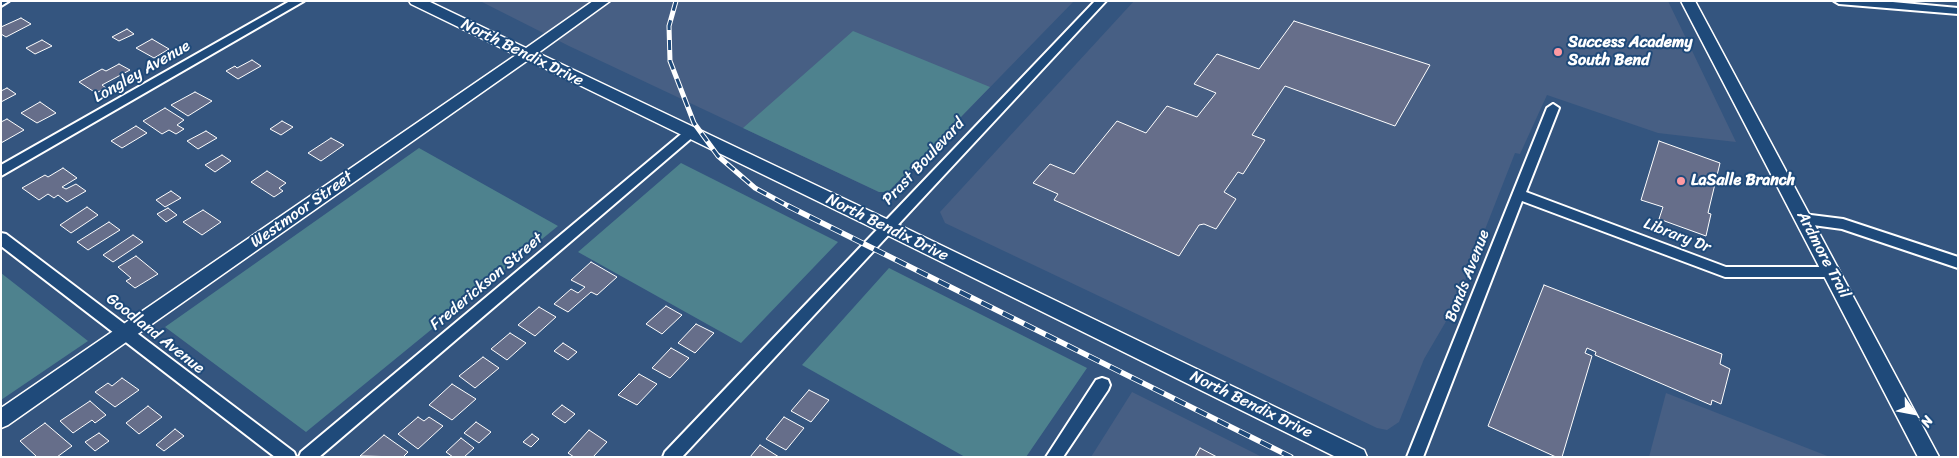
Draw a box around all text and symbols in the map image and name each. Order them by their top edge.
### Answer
street label: North Bendix Drive [458,15,586,91]
place label: Success Academy South Bend [1568,33,1693,71]
street label: Longley Avenue [90,37,194,107]
marker: Success Academy South Bend [1552,46,1564,58]
street label: Prast Boulevard [879,115,969,209]
street label: Westmoor Street [247,168,357,252]
place label: LaSalle Branch [1691,171,1795,191]
marker: LaSalle Branch [1675,175,1687,187]
street label: North Bendix Drive [823,190,951,266]
street label: Ardmore Trail [1792,208,1854,302]
street label: Library Dr [1641,214,1713,258]
street label: Bonds Avenue [1442,227,1494,325]
street label: Frederickson Street [427,229,547,335]
street label: Goodland Avenue [102,290,208,378]
street label: North Bendix Drive [1187,367,1315,443]
north arrow [1889,388,1939,438]
text: N [1914,411,1940,432]

